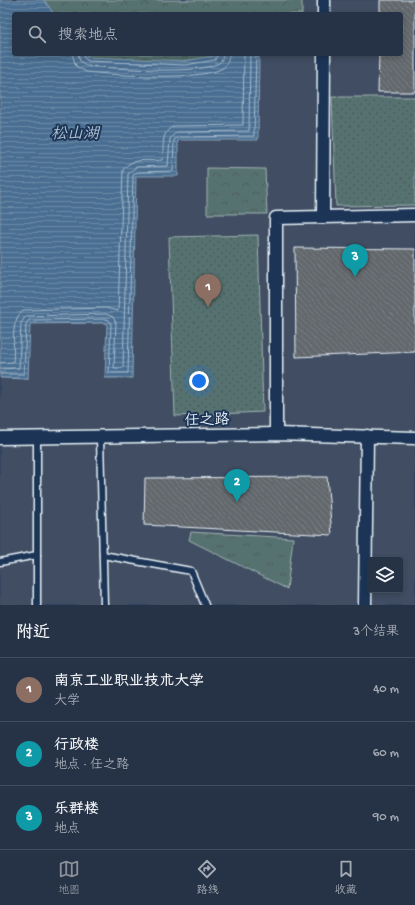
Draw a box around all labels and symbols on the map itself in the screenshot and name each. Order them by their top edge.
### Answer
water label: 松山湖 [51,125,101,145]
pin: 3 [342,244,368,277]
pin: 1 [195,274,221,307]
your location [189,371,209,391]
street label: 任之路 [184,412,230,430]
pin: 2 [224,469,250,502]

